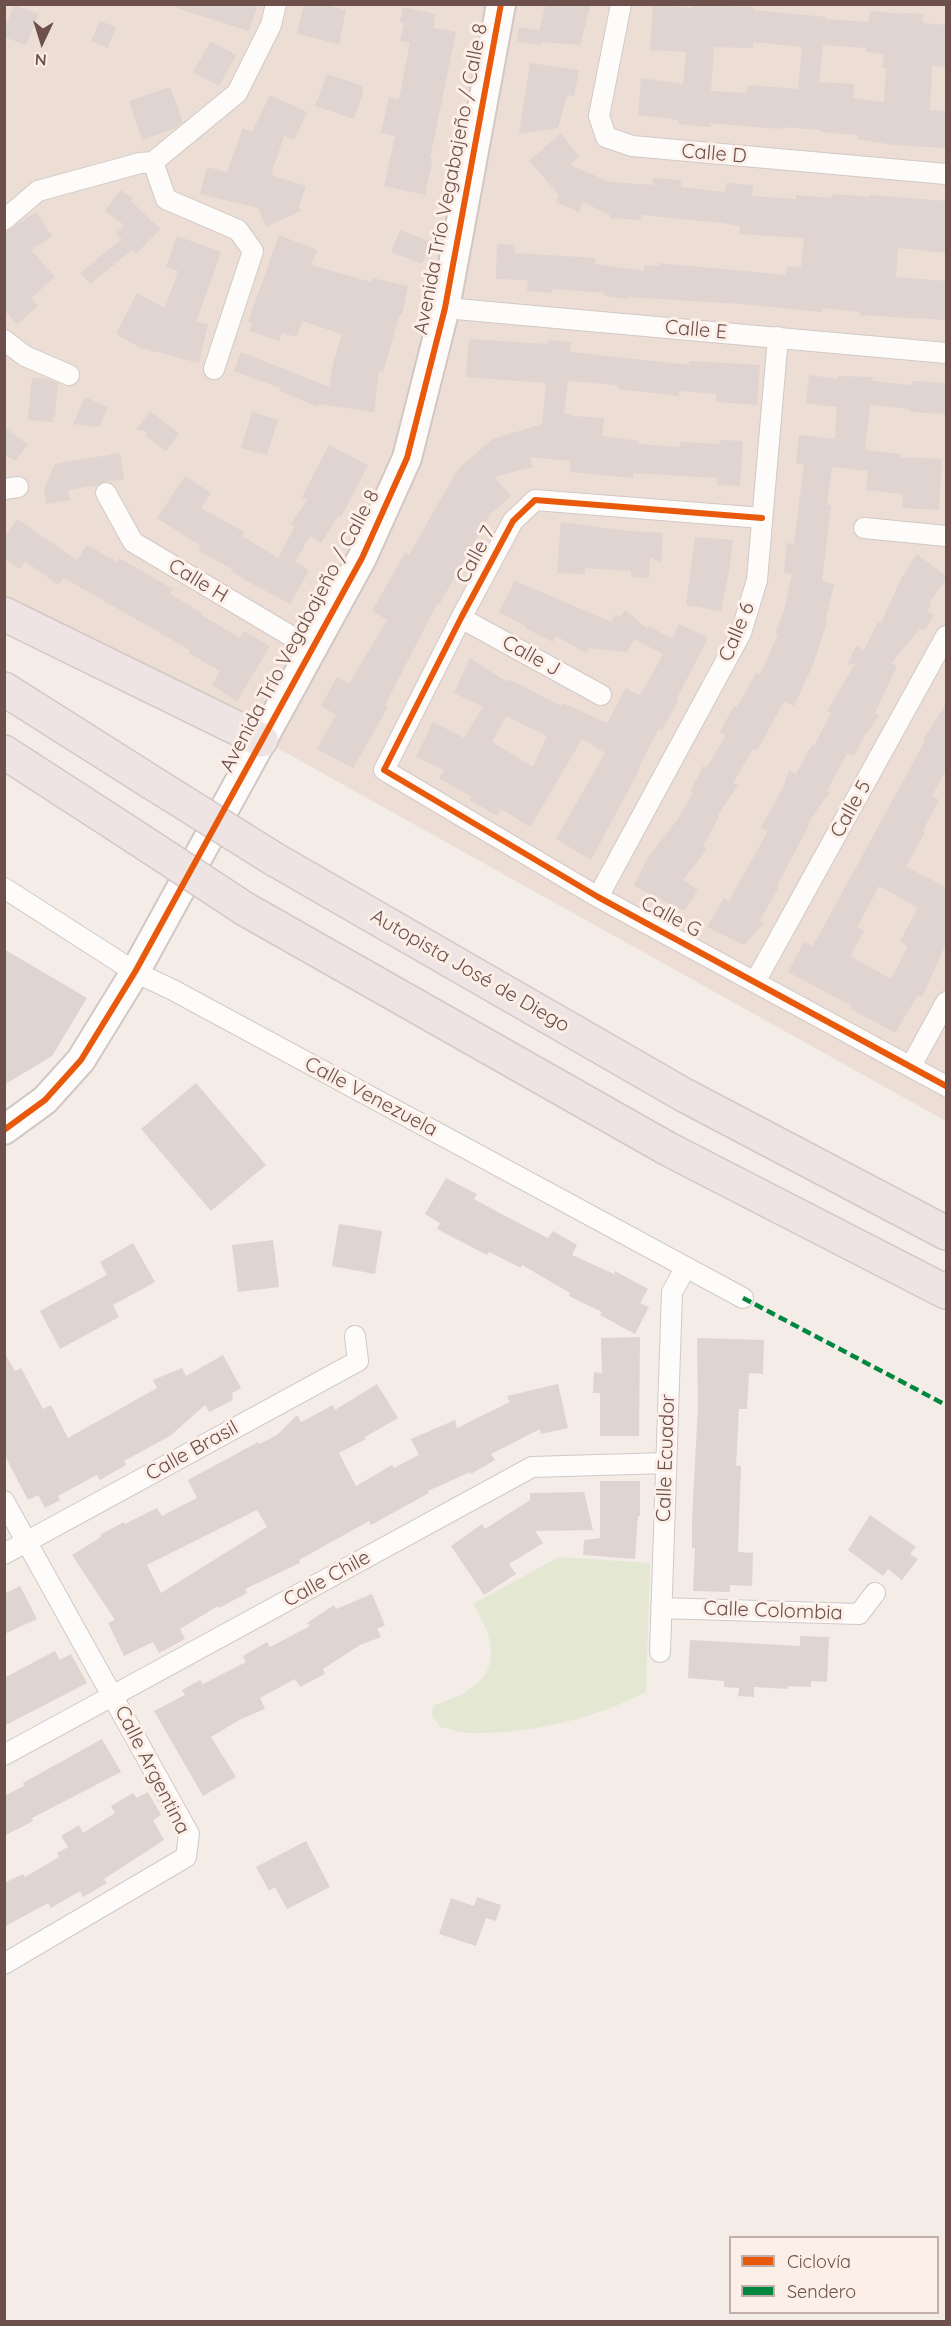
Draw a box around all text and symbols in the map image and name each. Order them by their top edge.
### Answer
north arrow [12,12,72,72]
street label: Avenida Trío Vegabajeño / Calle 8 [409,21,493,337]
text: N [34,50,47,70]
street label: Calle D [680,139,748,169]
street label: Calle E [664,315,728,345]
street label: Avenida Trío Vegabajeño / Calle 8 [215,486,385,776]
street label: Calle 7 [451,522,501,588]
street label: Calle H [164,554,232,608]
street label: Calle 6 [714,599,760,665]
street label: Calle J [498,630,564,682]
street label: Calle 5 [826,776,876,842]
street label: Calle G [637,891,705,943]
street label: Autopista José de Diego [366,904,574,1038]
street label: Calle Venezuela [301,1052,441,1142]
street label: Calle Ecuador [652,1394,680,1522]
street label: Calle Brasil [142,1416,242,1486]
street label: Calle Chile [279,1545,375,1613]
street label: Calle Colombia [703,1597,843,1625]
street label: Calle Argentina [109,1702,195,1838]
legend [729,2236,939,2314]
text: Ciclovía [787,2250,851,2273]
text: Sendero [787,2280,856,2303]

